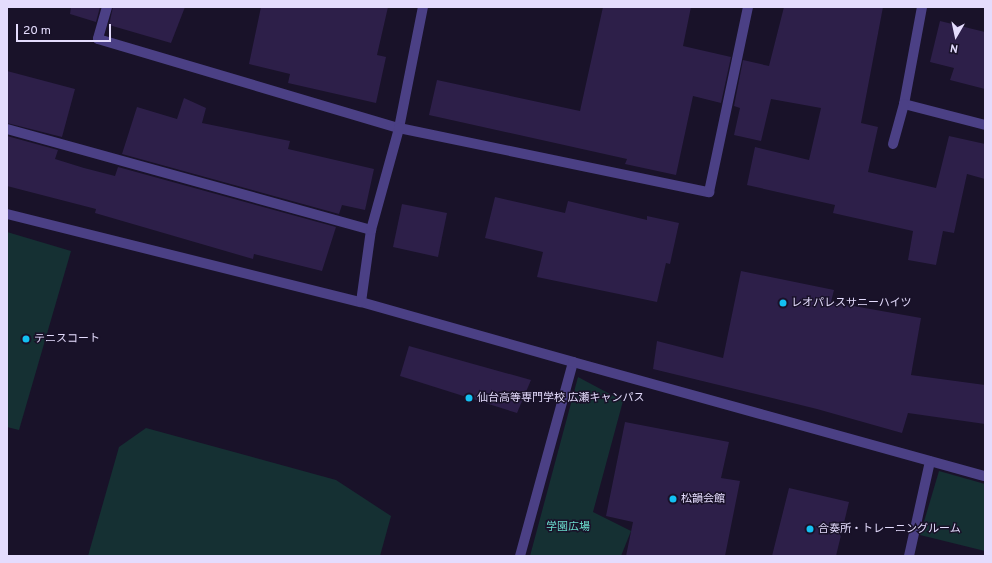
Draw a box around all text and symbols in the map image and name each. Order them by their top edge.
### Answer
scale bar [18,16,113,42]
north arrow [936,16,976,56]
text: 20 m [23,23,51,39]
text: N [949,40,959,55]
place label: レオパレスサニーハイツ [791,296,912,310]
marker: レオパレスサニーハイツ [778,298,788,308]
place label: テニスコート [34,332,100,346]
marker: テニスコート [21,334,31,344]
place label: 仙台高等専門学校 広瀬キャンパス [477,391,645,405]
marker: 仙台高等専門学校 広瀬キャンパス [464,393,474,403]
place label: 松韻会館 [681,492,725,506]
marker: 松韻会館 [668,494,678,504]
park label: 学園広場 [546,520,590,534]
place label: 合奏所・トレーニングルーム [818,522,961,536]
marker: 合奏所・トレーニングルーム [805,524,815,534]

